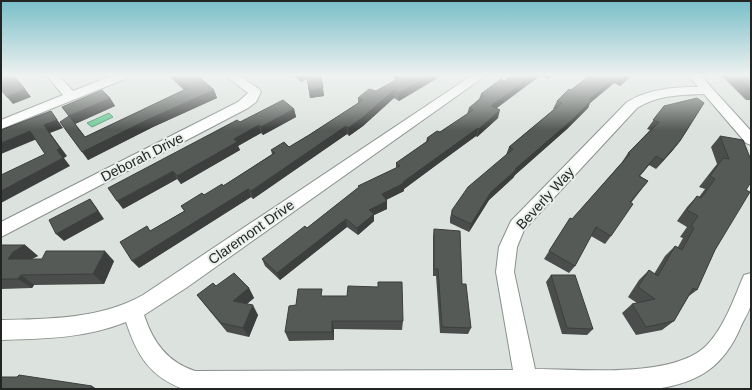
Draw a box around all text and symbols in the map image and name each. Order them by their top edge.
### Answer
street label: Deborah Drive [98,129,186,185]
street label: Beverly Way [513,164,577,232]
street label: Claremont Drive [205,196,297,268]

